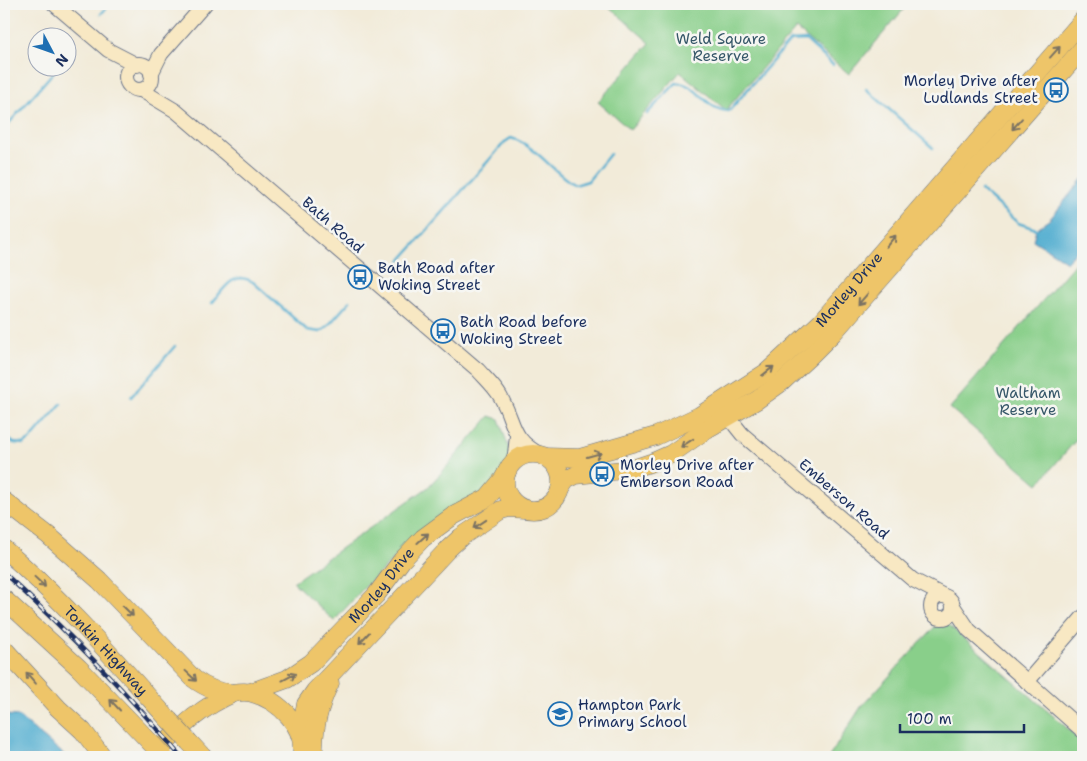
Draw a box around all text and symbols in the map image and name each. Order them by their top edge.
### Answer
north arrow [28,28,78,78]
park label: Weld Square Reserve [676,29,766,66]
one-way arrow [1049,46,1060,59]
text: N [51,50,72,71]
place label: Morley Drive after Ludlands Street [904,71,1038,108]
bus stop icon: Morley Drive after Ludlands Street [1043,77,1069,103]
one-way arrow [1011,118,1022,131]
street label: Bath Road [298,192,369,258]
one-way arrow [886,235,897,248]
street label: Morley Drive [811,248,887,331]
place label: Bath Road after Woking Street [378,258,495,295]
bus stop icon: Bath Road after Woking Street [347,264,373,290]
one-way arrow [857,293,869,306]
place label: Bath Road before Woking Street [460,312,587,349]
bus stop icon: Bath Road before Woking Street [430,318,456,344]
one-way arrow [761,366,774,377]
park label: Waltham Reserve [995,383,1061,420]
one-way arrow [680,438,694,448]
one-way arrow [586,450,602,459]
street label: Emberson Road [795,454,894,544]
place label: Morley Drive after Emberson Road [620,455,754,492]
bus stop icon: Morley Drive after Emberson Road [589,461,615,487]
one-way arrow [473,519,487,529]
one-way arrow [416,532,429,544]
street label: Morley Drive [344,543,419,628]
one-way arrow [34,576,47,588]
street label: Tonkin Highway [59,601,153,700]
one-way arrow [122,605,134,618]
one-way arrow [358,631,370,644]
one-way arrow [185,670,198,682]
one-way arrow [25,672,37,685]
one-way arrow [281,672,296,682]
place label: Hampton Park Primary School [578,695,687,732]
one-way arrow [109,699,121,711]
school or university icon: Hampton Park Primary School [547,701,573,727]
scale bar [900,701,1023,733]
text: 100 m [907,709,952,729]

